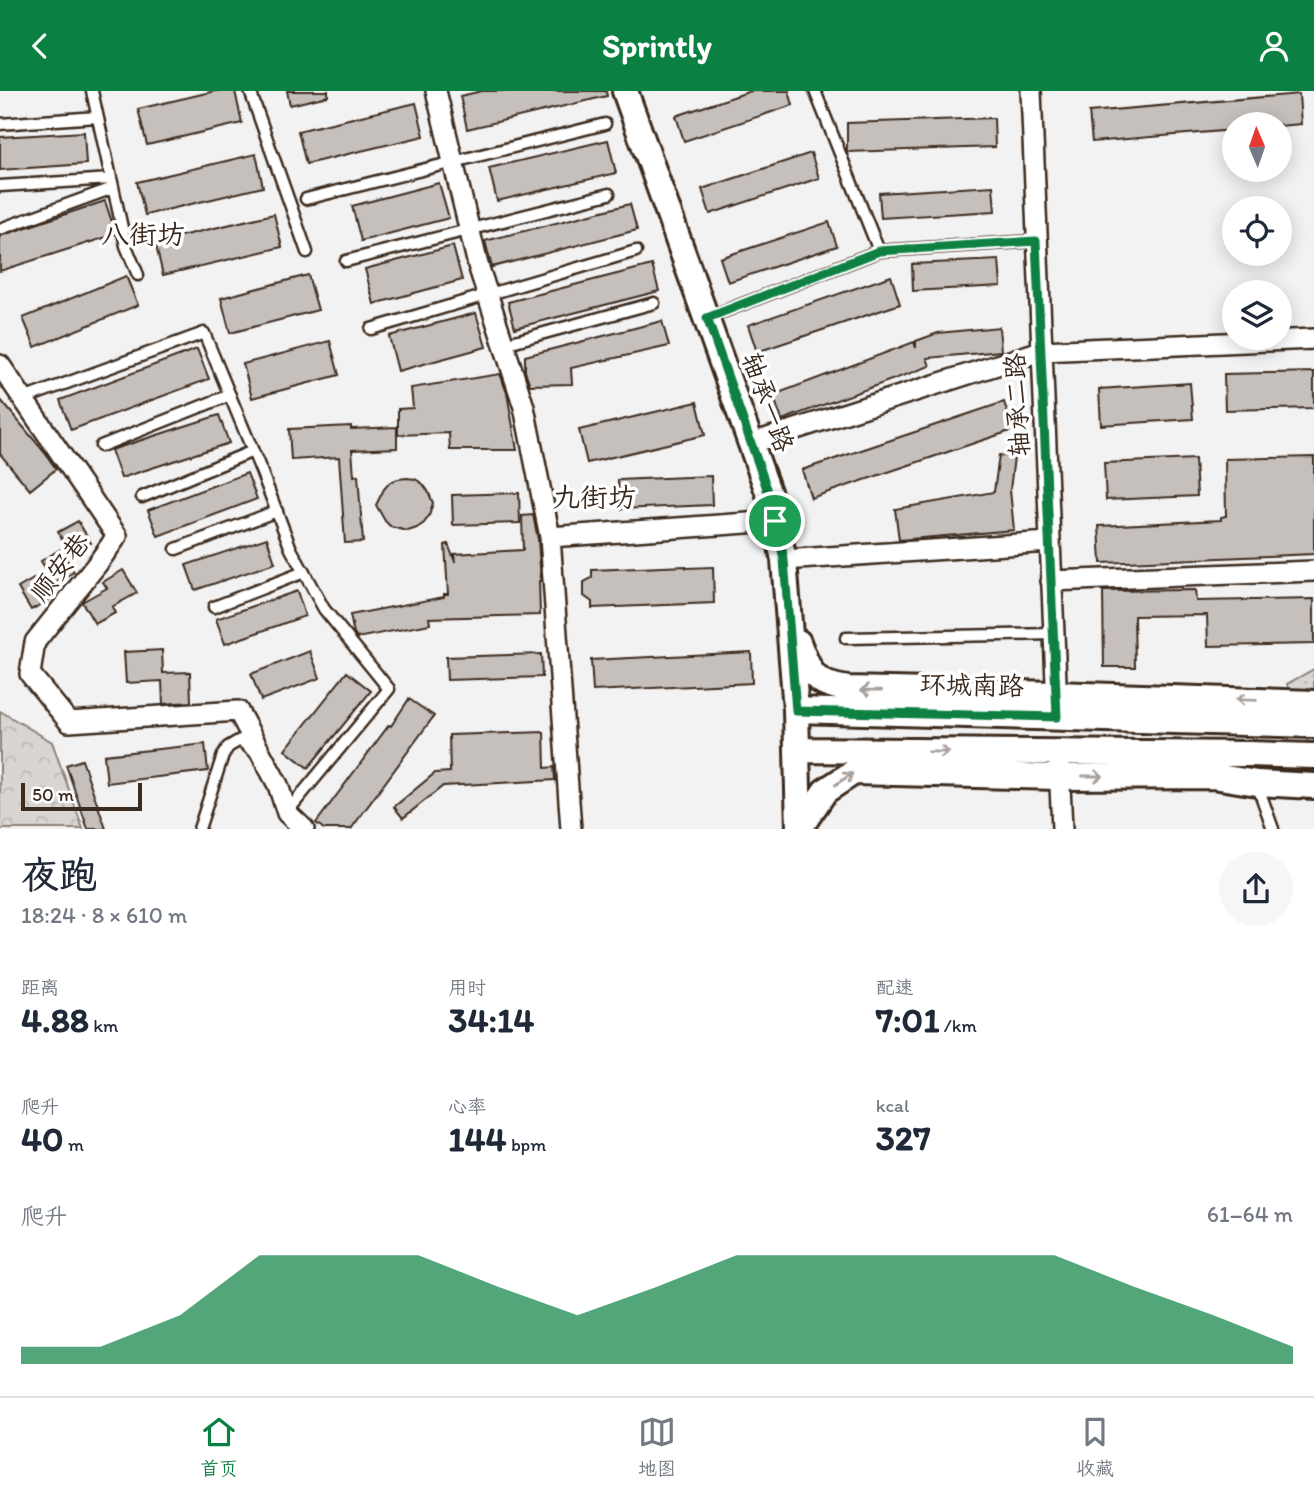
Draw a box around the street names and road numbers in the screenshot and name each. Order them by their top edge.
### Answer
street label: 轴承一路 [735,348,801,456]
street label: 轴承二路 [998,352,1036,458]
street label: 顺安巷 [23,526,97,608]
street label: 环城南路 [920,668,1024,702]

